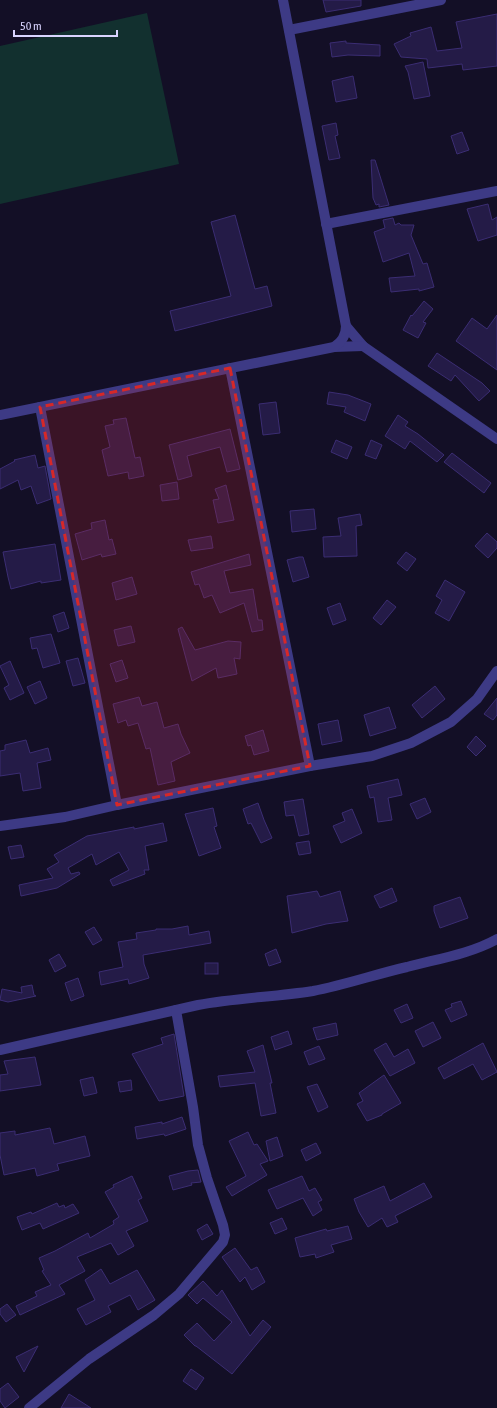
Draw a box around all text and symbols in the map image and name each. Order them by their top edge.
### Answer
scale bar [14,12,117,38]
text: 50 m [20,19,42,33]

